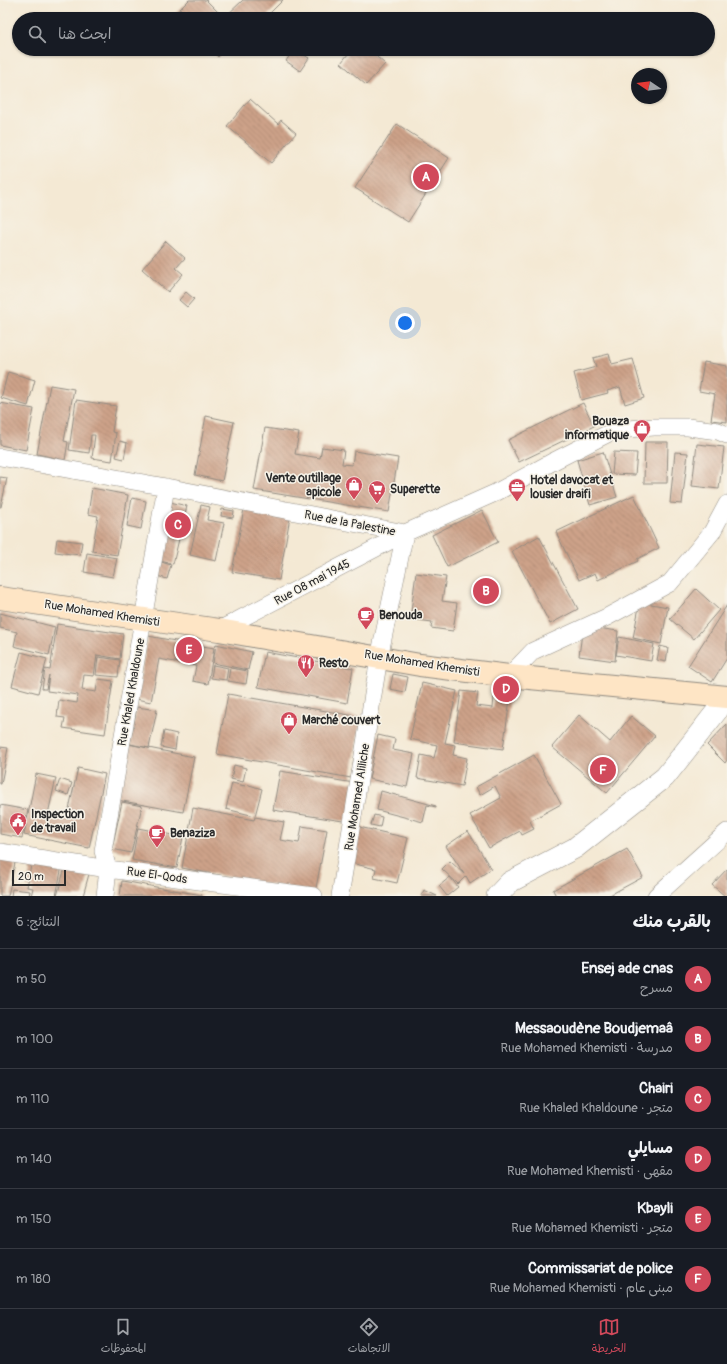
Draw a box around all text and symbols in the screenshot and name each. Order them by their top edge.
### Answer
search box [12,12,715,56]
icon: search [26,23,48,45]
text: ابحث هنا [58,25,111,44]
north arrow [631,68,667,104]
pin: A [413,162,439,192]
your location [395,313,415,333]
place label: Bouaza informatique [565,414,630,443]
shop icon: Bouaza informatique [632,418,652,443]
place label: Vente outillage apicole [265,471,342,500]
place label: Hotel davocat et lousier draifi [530,473,614,502]
shop icon: Vente outillage apicole [344,475,364,500]
office icon: Hotel davocat et lousier draifi [507,477,527,502]
supermarket icon: Superette [367,479,387,504]
place label: Superette [390,482,441,497]
street label: Rue de la Palestine [303,507,397,540]
pin: C [165,510,191,540]
street label: Rue 08 mai 1945 [272,556,353,609]
pin: B [473,576,499,606]
street label: Rue Mohamed Khemisti [43,597,161,630]
cafe icon: Benouda [356,605,376,630]
place label: Benouda [379,608,423,623]
pin: E [176,635,202,665]
street label: Rue Khaled Khaldoune [115,637,148,747]
street label: Rue Mohamed Khemisti [363,647,481,680]
restaurant icon: Resto [296,653,316,678]
place label: Resto [319,656,349,671]
pin: D [493,674,519,704]
shop icon: Marché couvert [279,710,299,735]
place label: Marché couvert [302,713,381,728]
street label: Rue Mohamed Aliliche [342,742,373,852]
pin: F [590,755,616,785]
place label: Inspection de travail [31,807,84,836]
public building icon: Inspection de travail [8,811,28,836]
cafe icon: Benaziza [147,823,167,848]
place label: Benaziza [170,826,215,841]
street label: Rue El-Qods [126,864,189,887]
scale bar [12,868,66,887]
text: 20 m [18,870,44,883]
text: بالقرب منك [633,911,711,932]
text: النتائج: 6 [16,914,60,930]
text: Ensej ade cnas [581,959,673,978]
text: 50 m [16,971,46,987]
text: A [694,971,702,987]
text: مسرح [640,980,673,996]
text: Messaoudène Boudjemaâ [515,1019,673,1038]
text: 100 m [16,1031,53,1047]
text: B [694,1031,702,1047]
text: مدرسة · Rue Mohamed Khemisti [501,1040,673,1056]
text: Chairi [639,1079,673,1098]
text: 110 m [16,1091,49,1107]
text: C [694,1091,702,1107]
text: متجر · Rue Khaled Khaldoune [519,1100,673,1116]
text: مسايلي [628,1139,673,1158]
text: 140 m [16,1151,52,1167]
text: D [694,1151,702,1167]
text: مقهى · Rue Mohamed Khemisti [507,1163,673,1179]
text: Kbayli [637,1199,673,1218]
text: 150 m [16,1211,51,1227]
text: E [695,1211,701,1227]
text: متجر · Rue Mohamed Khemisti [511,1220,673,1236]
text: Commissariat de police [528,1259,673,1278]
text: 180 m [16,1271,51,1287]
text: F [694,1271,702,1287]
text: مبنى عام · Rue Mohamed Khemisti [489,1280,673,1296]
tab: المحفوظات [101,1316,146,1358]
tab: الاتجاهات [348,1316,390,1358]
tab: الخريطة [592,1316,626,1358]

